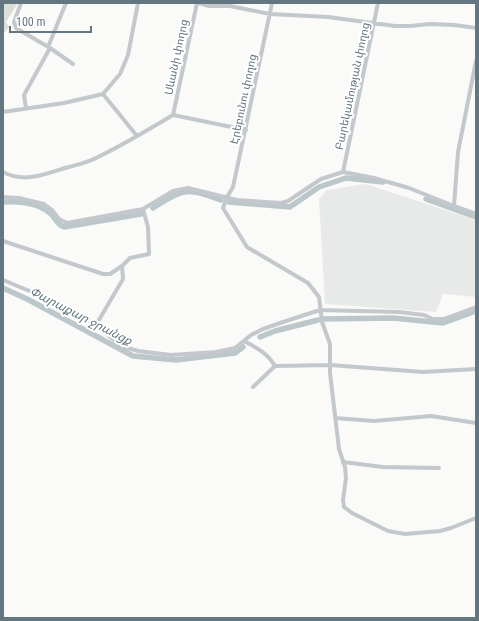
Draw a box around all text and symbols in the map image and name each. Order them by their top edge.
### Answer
scale bar [10,8,91,34]
text: 100 m [16,15,46,29]
street label: Սևանի փողոց [162,18,191,96]
street label: Բարեկամության փողոց [333,21,372,151]
street label: Էրեբունու փողոց [228,53,259,145]
water label: Փարաքար ջրանցք [28,284,135,348]

